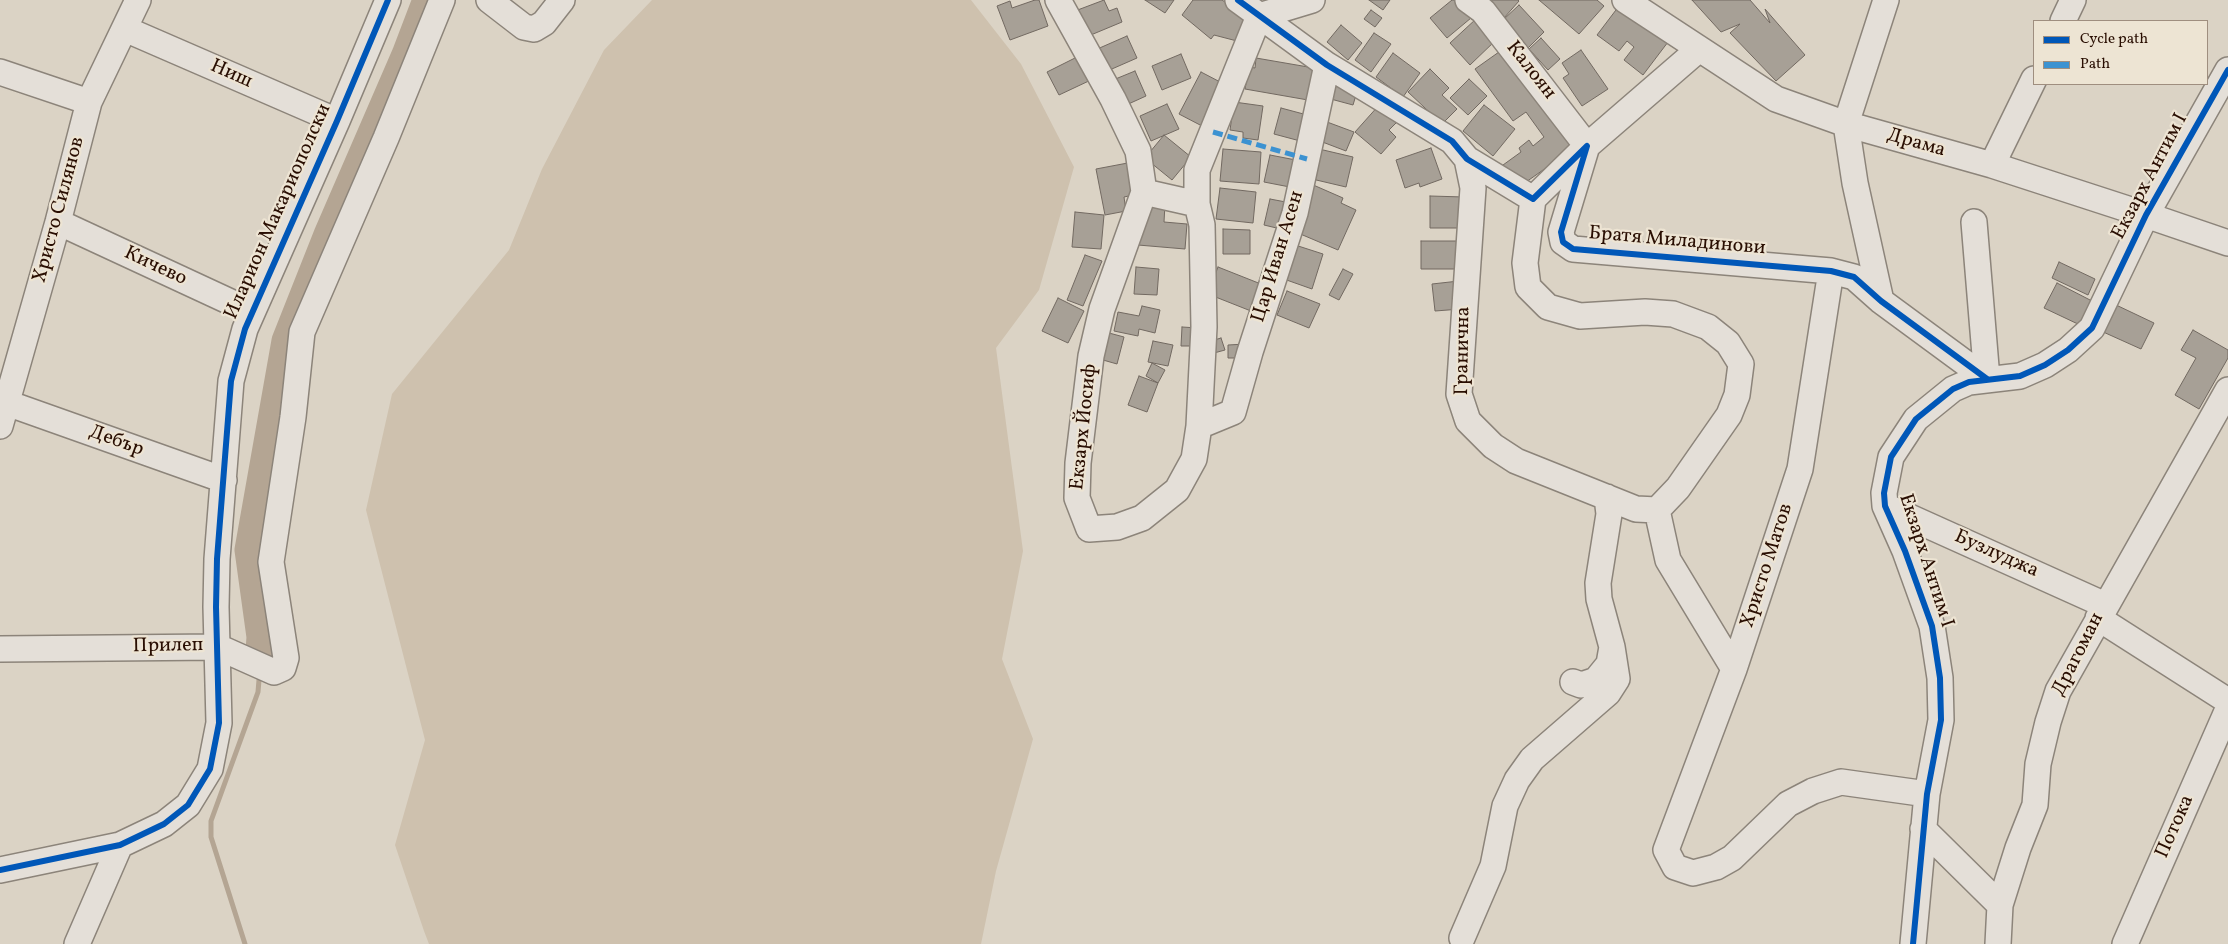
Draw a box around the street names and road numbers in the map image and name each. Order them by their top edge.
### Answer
street label: Калоян [1500,37,1560,105]
street label: Ниш [206,55,256,95]
street label: Иларион Макариополски [221,100,337,324]
street label: Екзарх Антим I [2108,110,2194,244]
street label: Драма [1884,124,1948,164]
street label: Христо Силянов [29,134,91,286]
street label: Цар Иван Асен [1248,188,1310,326]
street label: Братя Миладинови [1587,222,1767,262]
street label: Кичево [120,242,190,292]
street label: Гранична [1451,306,1477,396]
street label: Екзарх Йосиф [1066,363,1104,491]
street label: Дебър [85,421,147,463]
street label: Екзарх Антим I [1892,491,1958,631]
street label: Христо Матов [1737,501,1799,631]
street label: Бузлуджа [1950,526,2042,584]
street label: Драгоман [2048,609,2110,701]
street label: Прилеп [133,634,203,660]
street label: Потока [2151,792,2201,862]

